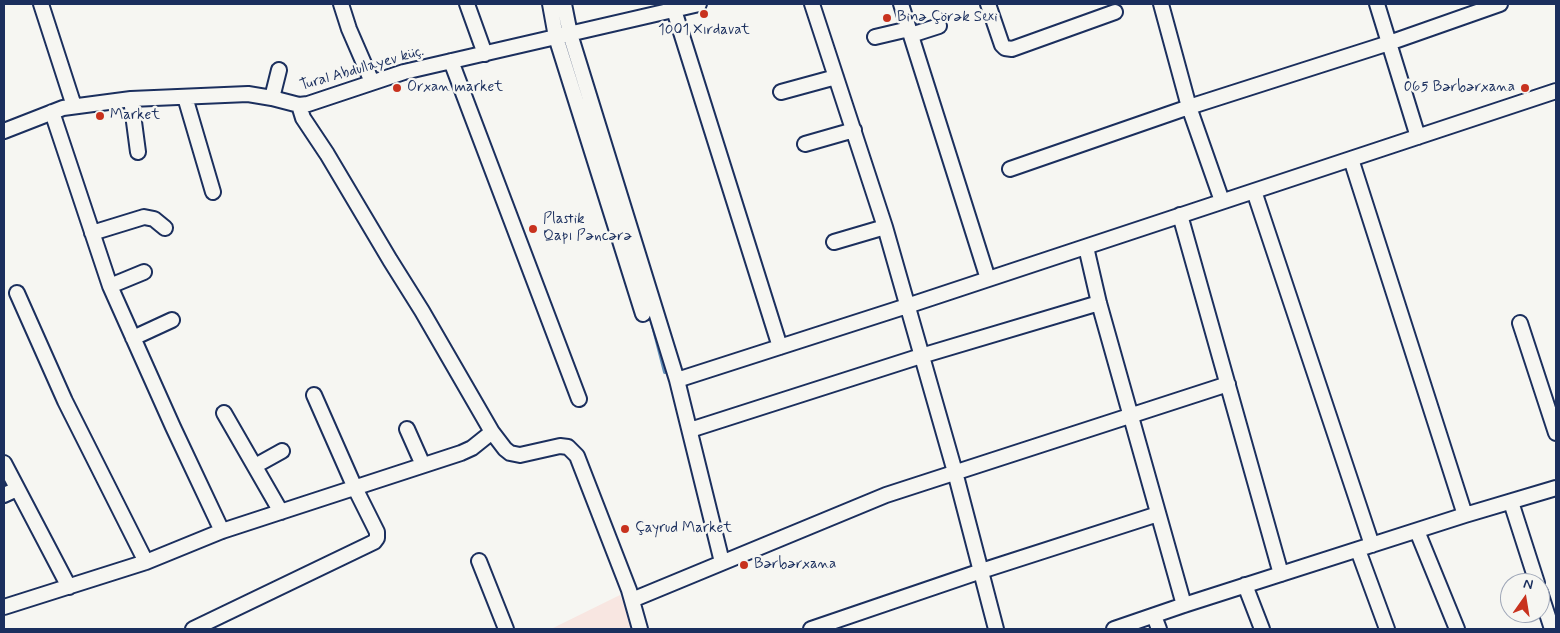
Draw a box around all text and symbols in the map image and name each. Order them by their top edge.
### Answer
marker: 1001 Xırdavat [698,8,710,20]
place label: Binə Çörək Sexi [897,9,998,27]
marker: Binə Çörək Sexi [881,12,893,24]
place label: 1001 Xırdavat [658,22,750,40]
street label: Tural Abdullayev küç. [298,43,426,95]
place label: Orxan market [407,79,503,97]
place label: 065 Bərbərxana [1404,79,1515,97]
marker: Orxan market [391,82,403,94]
marker: 065 Bərbərxana [1519,82,1531,94]
place label: Market [110,107,160,125]
marker: Market [94,110,106,122]
place label: Plastik Qapı Pəncərə [543,211,632,246]
marker: Plastik Qapı Pəncərə [527,223,539,235]
place label: Çayrud Market [635,520,732,538]
marker: Çayrud Market [619,523,631,535]
place label: Bərbərxana [754,556,836,574]
marker: Bərbərxana [738,559,750,571]
north arrow [1500,573,1550,623]
text: N [1522,575,1535,594]

